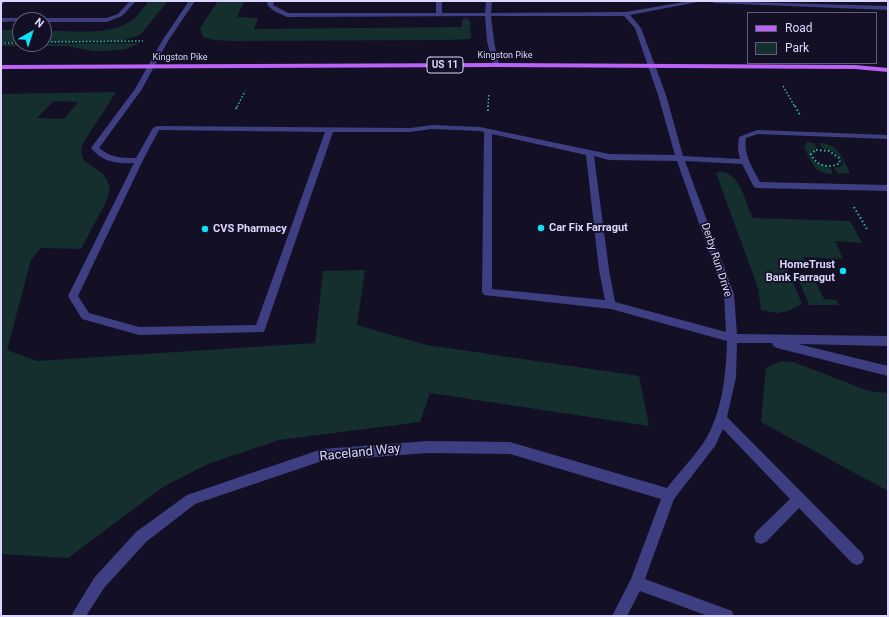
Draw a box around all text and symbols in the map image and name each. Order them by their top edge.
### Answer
north arrow [12,12,52,52]
legend [747,12,877,64]
text: N [32,16,46,31]
text: Road [785,21,813,35]
text: Park [785,41,809,55]
street label: Kingston Pike [478,51,532,61]
street label: Kingston Pike [153,53,207,63]
road number: US 11 [427,57,463,73]
place label: Car Fix Farragut [549,221,628,235]
street label: Derby Run Drive [698,221,734,299]
place label: CVS Pharmacy [213,222,287,236]
marker: Car Fix Farragut [536,223,546,233]
marker: CVS Pharmacy [200,224,210,234]
place label: HomeTrust Bank Farragut [766,258,835,284]
marker: HomeTrust Bank Farragut [838,266,848,276]
street label: Raceland Way [319,441,401,465]

